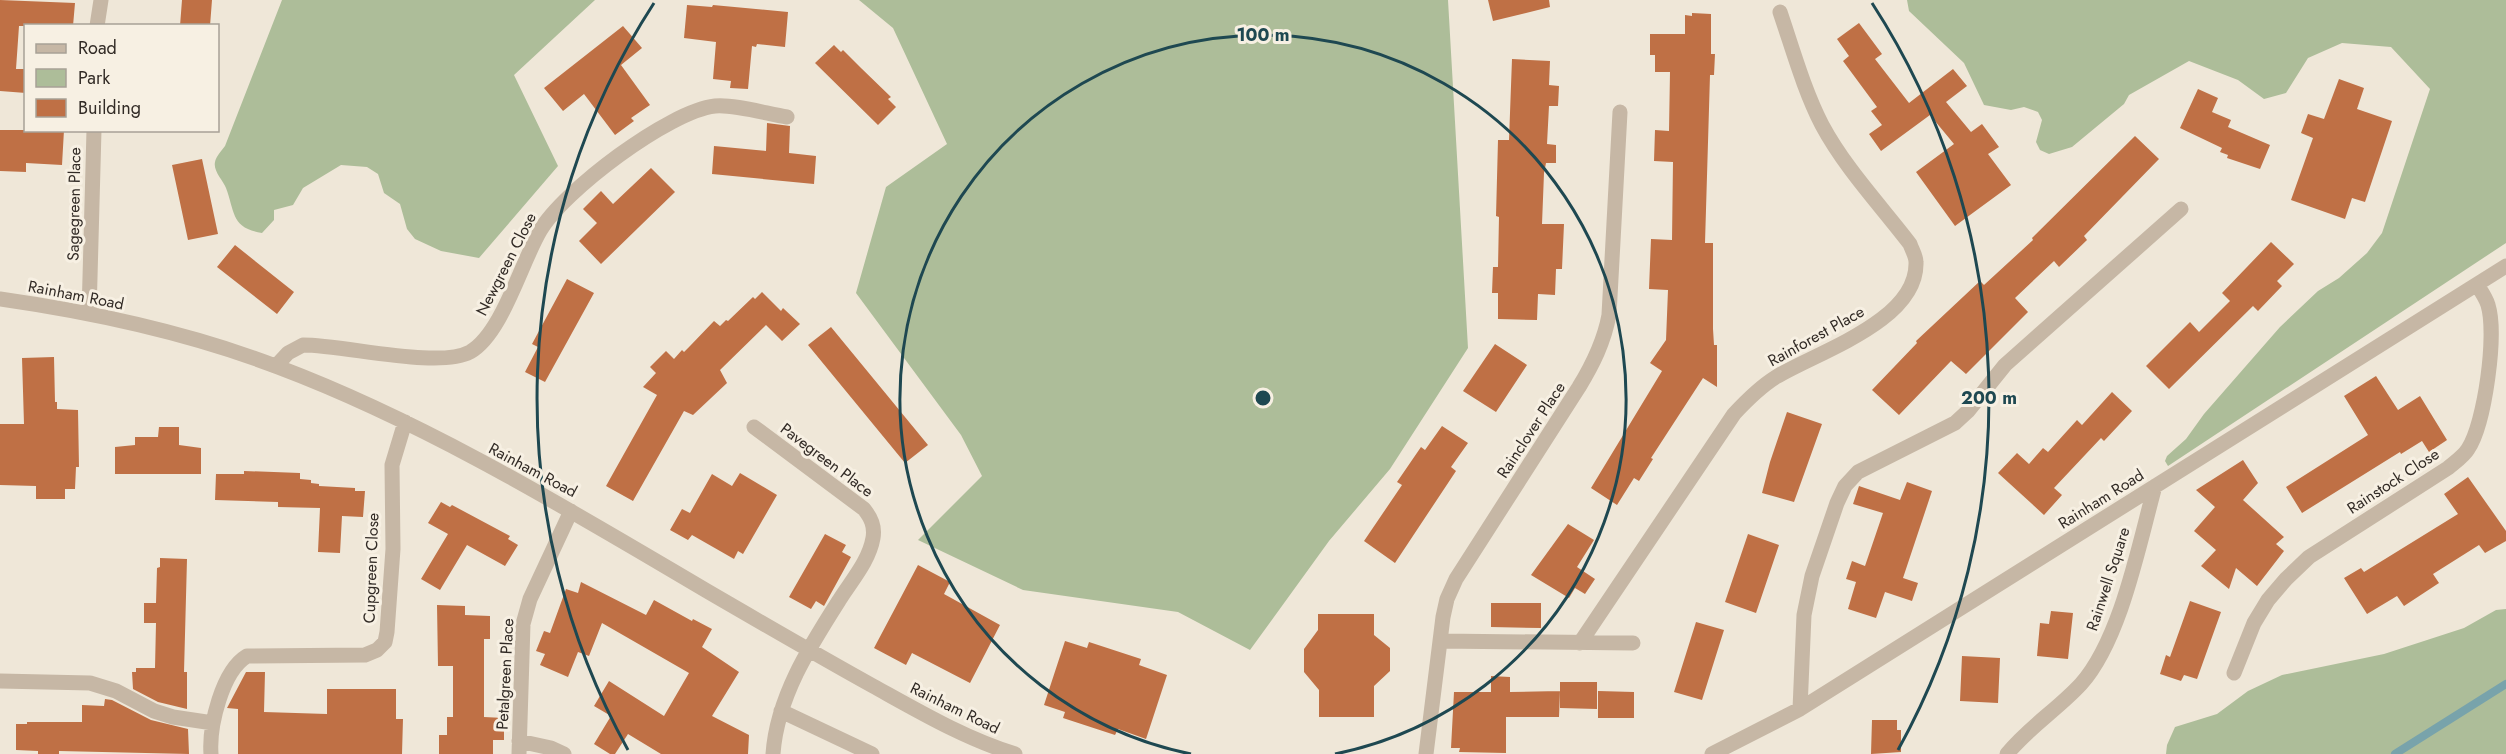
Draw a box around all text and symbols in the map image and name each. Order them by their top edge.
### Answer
text: 100 m [1236,22,1290,48]
legend [24,24,219,132]
text: Road [78,35,117,61]
text: Park [78,65,110,91]
text: Building [78,95,141,121]
street label: Sagegreen Place [62,147,86,261]
street label: Newgreen Close [470,208,542,320]
street label: Rainham Road [26,274,126,316]
street label: Rainforest Place [1764,300,1868,372]
street label: Rainclover Place [1491,377,1571,483]
text: 200 m [1961,385,2017,411]
centre of rings [1253,388,1273,408]
street label: Pavegreen Place [776,417,878,503]
street label: Rainham Road [485,437,581,503]
street label: Rainstock Close [2342,443,2444,519]
street label: Rainham Road [2054,464,2148,534]
street label: Cupgreen Close [358,512,384,624]
street label: Rainwell Square [2080,524,2136,634]
street label: Petalgreen Place [491,618,519,730]
street label: Rainham Road [906,676,1004,740]

